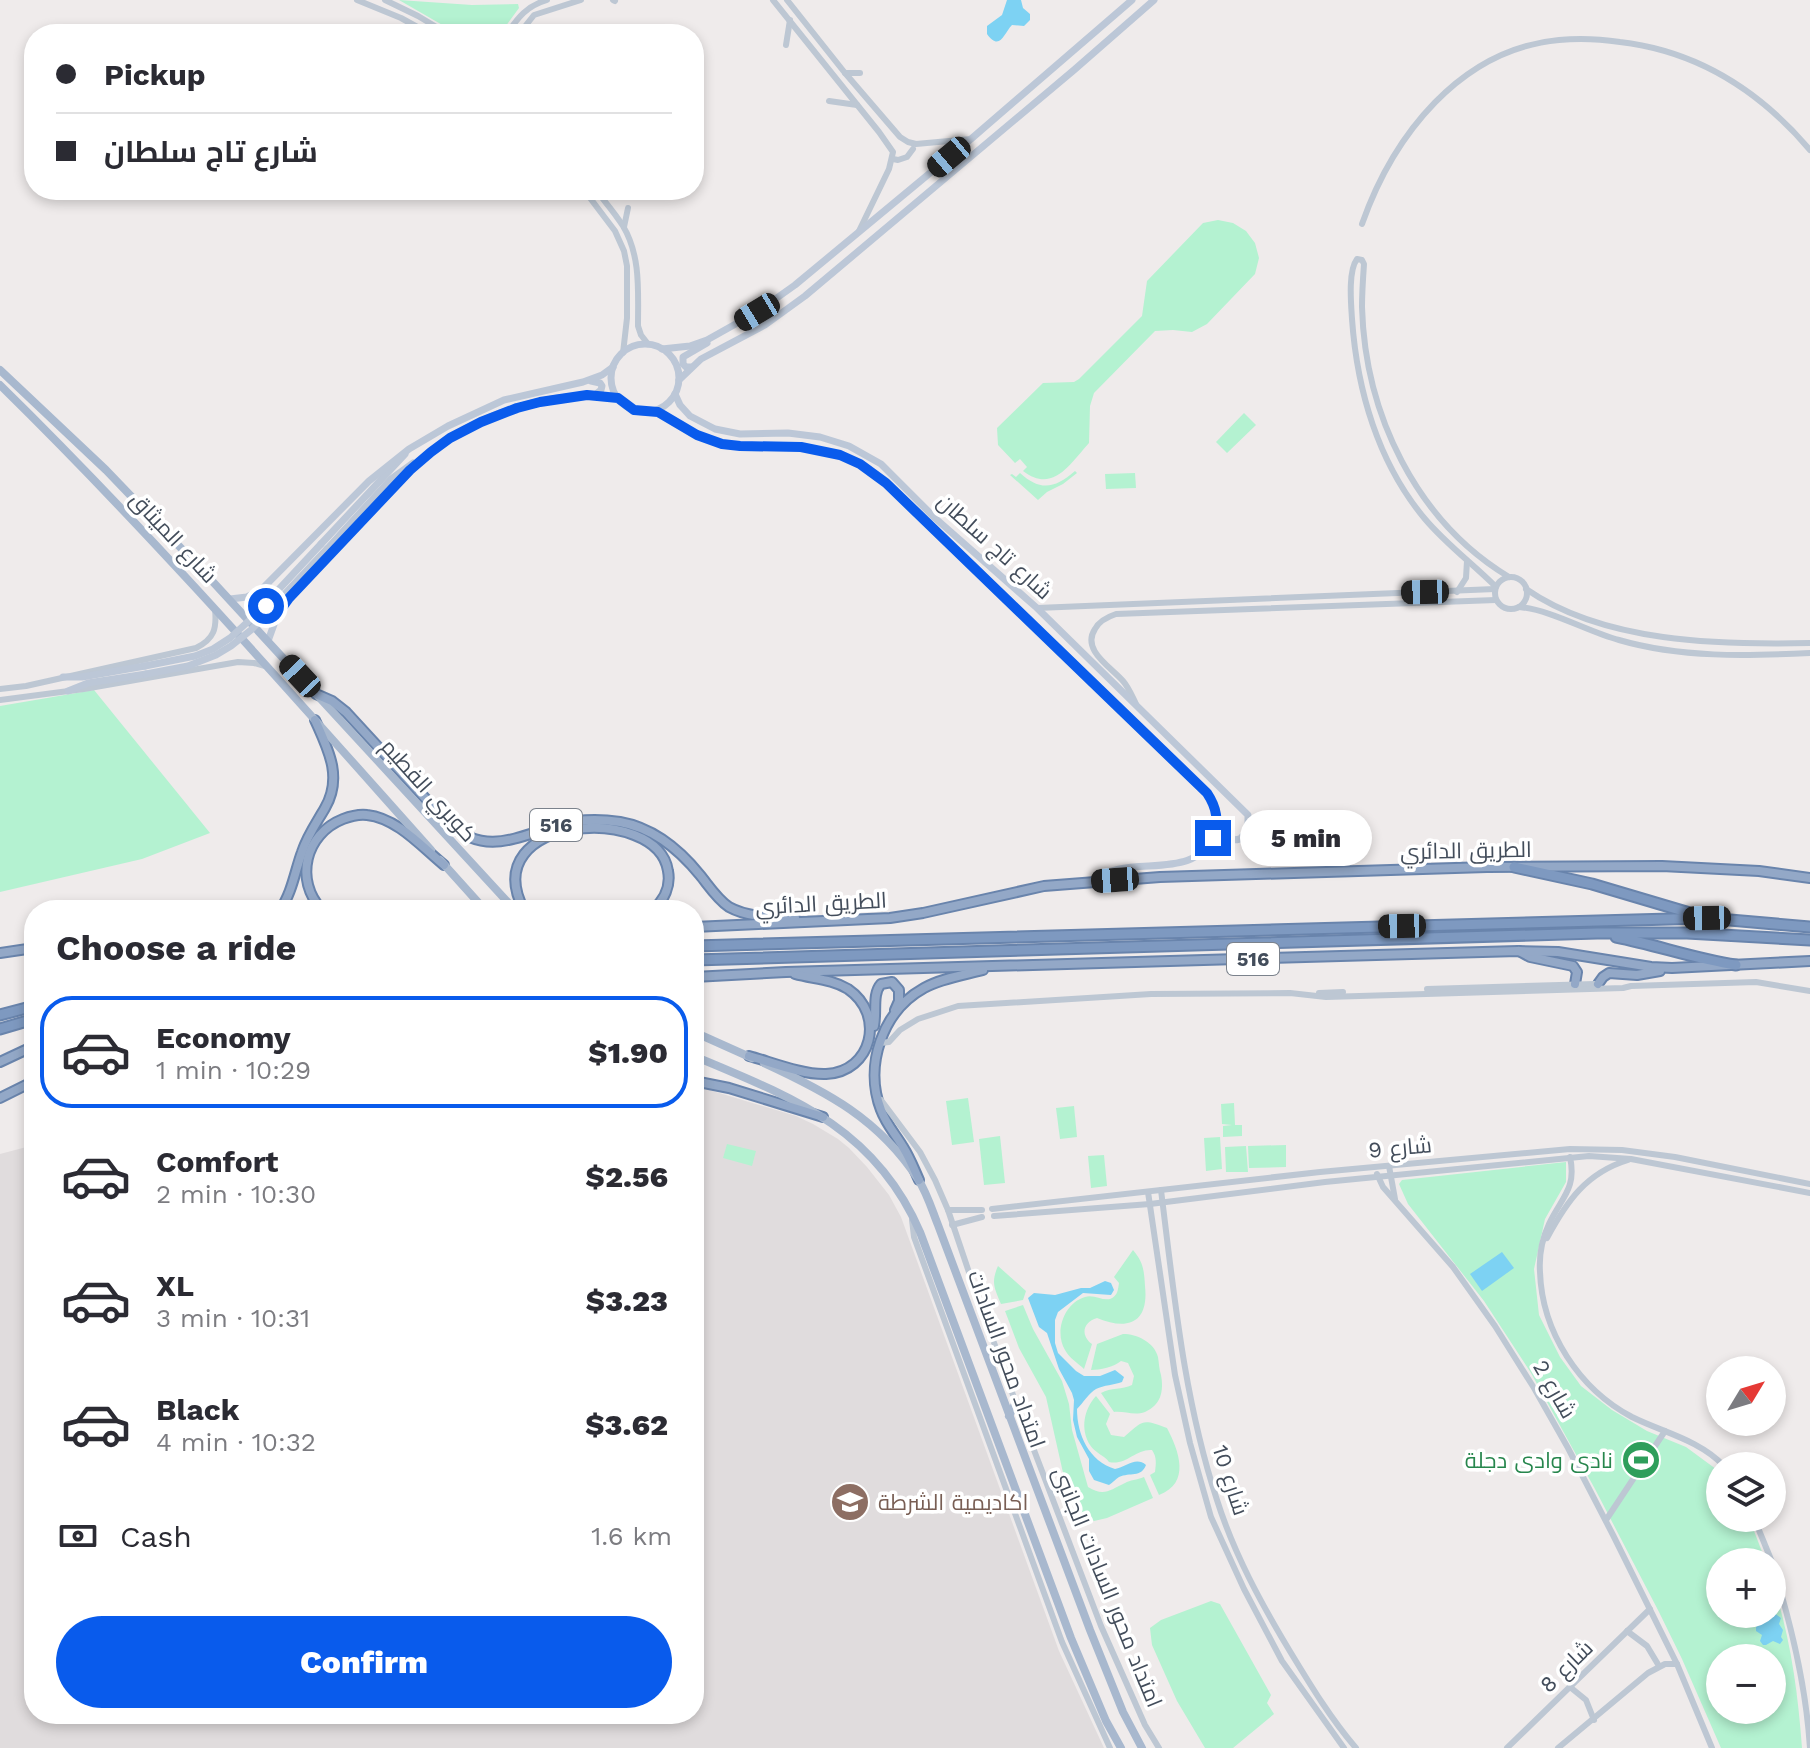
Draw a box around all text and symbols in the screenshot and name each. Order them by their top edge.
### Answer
text: Pickup [104,57,206,92]
car [923,132,975,182]
text: شارع تاج سلطان [104,134,318,169]
car [730,289,784,335]
street label: شارع الميثاق [124,487,222,589]
street label: شارع تاج سلطان [931,488,1057,606]
car [1401,580,1449,604]
route start [248,588,284,624]
car [275,650,325,702]
street label: كوبري الفطيم [373,734,481,850]
road number: 516 [530,809,582,841]
callout: 5 min [1241,810,1373,866]
route end [1195,820,1231,856]
text: 5 min [1271,823,1341,853]
street label: الطريق الدائري [1400,837,1532,868]
car [1090,866,1140,894]
street label: الطريق الدائري [755,888,888,923]
car [1683,906,1731,930]
car [1378,914,1426,938]
text: Choose a ride [56,927,296,969]
road number: 516 [1227,943,1279,975]
icon: car [60,1016,132,1088]
text: Economy [156,1020,291,1055]
text: $1.90 [588,1035,668,1070]
text: 1 min · 10:29 [156,1055,311,1085]
street label: شارع 9 [1367,1132,1433,1165]
icon: car [60,1140,132,1212]
text: Comfort [156,1144,278,1179]
text: $2.56 [586,1159,668,1194]
text: 2 min · 10:30 [156,1179,316,1209]
icon: car [60,1264,132,1336]
street label: امتداد محور السادات [963,1267,1050,1451]
text: XL [156,1268,194,1303]
text: $3.23 [586,1283,668,1318]
text: 3 min · 10:31 [156,1303,310,1333]
street label: شارع 2 [1526,1356,1581,1424]
north arrow [1706,1356,1786,1436]
map controls [1706,1356,1786,1724]
icon: car [60,1388,132,1460]
text: Black [156,1392,240,1427]
text: $3.62 [585,1407,668,1442]
text: 4 min · 10:32 [156,1427,316,1457]
sports icon: نادى وادى دجلة [1620,1439,1662,1481]
street label: شارع 10 [1206,1442,1254,1519]
place label: نادى وادى دجلة [1465,1448,1613,1473]
button: layers [1706,1452,1786,1532]
street label: امتداد محور السادات الجانبى [1047,1464,1167,1711]
school or university icon: اكاديمية الشرطة [829,1481,871,1523]
place label: اكاديمية الشرطة [878,1490,1028,1515]
icon: cash [56,1514,100,1558]
text: Cash [120,1519,192,1554]
text: 1.6 km [591,1521,672,1551]
button: + [1706,1548,1786,1628]
button: Confirm [56,1616,672,1708]
street label: شارع 8 [1535,1635,1599,1699]
button: − [1706,1644,1786,1724]

